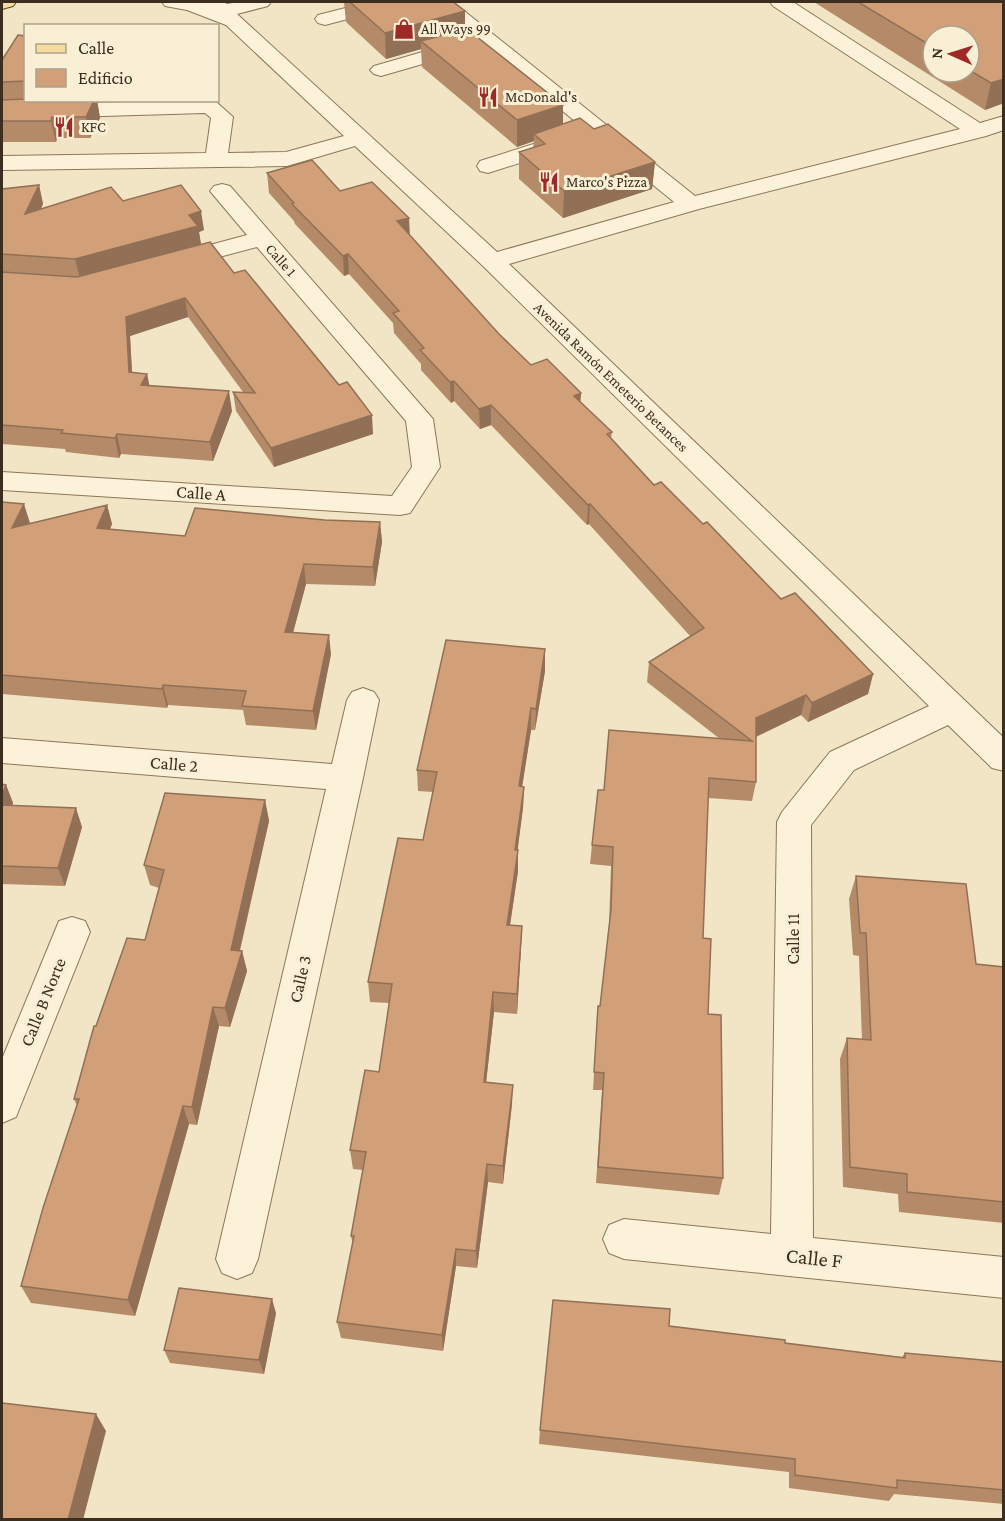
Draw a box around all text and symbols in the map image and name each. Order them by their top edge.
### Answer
shop icon: All Ways 99 [392,17,416,41]
place label: All Ways 99 [421,21,491,38]
legend [24,24,219,102]
north arrow [921,24,981,84]
text: Calle [78,38,114,58]
text: N [928,47,945,59]
text: Edificio [78,68,133,88]
restaurant icon: McDonald's [476,85,500,109]
place label: McDonald's [505,89,577,105]
restaurant icon: KFC [52,115,76,139]
place label: KFC [81,119,106,135]
restaurant icon: Marco's Pizza [537,170,561,194]
place label: Marco's Pizza [566,174,647,190]
street label: Calle 1 [263,240,300,280]
street label: Avenida Ramón Emeterio Betances [531,299,691,455]
street label: Calle A [175,481,227,505]
street label: Calle 2 [149,752,199,776]
street label: Calle 11 [783,913,803,965]
street label: Calle 3 [285,953,315,1005]
street label: Calle B Norte [16,955,70,1049]
street label: Calle F [785,1243,844,1273]

